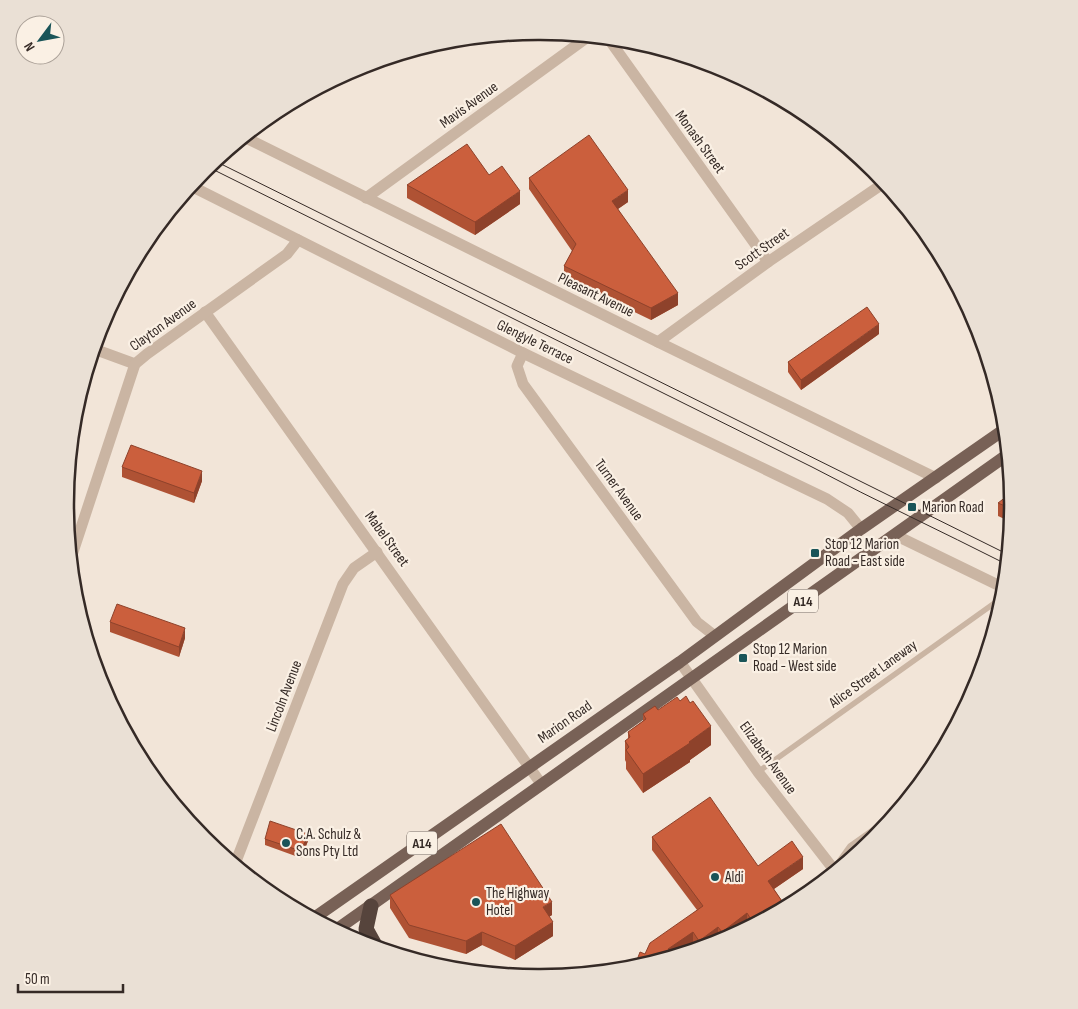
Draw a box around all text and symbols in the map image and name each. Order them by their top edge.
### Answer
north arrow [15,15,65,65]
text: N [20,39,39,54]
street label: Mavis Avenue [436,77,502,133]
street label: Monash Street [671,107,729,178]
street label: Scott Street [731,223,793,274]
street label: Pleasant Avenue [555,268,637,322]
street label: Clayton Avenue [126,294,200,356]
street label: Glengyle Terrace [494,315,576,369]
street label: Turner Avenue [590,456,648,524]
place label: Marion Road [922,498,984,517]
marker: Marion Road [906,501,918,513]
street label: Mabel Street [361,508,414,571]
place label: Stop 12 Marion Road - East side [825,535,905,571]
marker: Stop 12 Marion Road - East side [809,547,821,559]
road number: A14 [788,590,818,612]
street label: Alice Street Laneway [824,636,921,713]
place label: Stop 12 Marion Road - West side [753,640,837,676]
marker: Stop 12 Marion Road - West side [737,652,749,664]
street label: Lincoln Avenue [262,657,306,735]
street label: Marion Road [534,696,596,748]
street label: Elizabeth Avenue [735,718,801,798]
place label: C.A. Schulz & Sons Pty Ltd [296,825,362,861]
road number: A14 [407,831,437,854]
marker: C.A. Schulz & Sons Pty Ltd [280,837,292,849]
place label: Aldi [724,868,744,887]
marker: Aldi [709,871,721,883]
place label: The Highway Hotel [486,884,549,920]
marker: The Highway Hotel [470,896,482,908]
scale bar [18,962,122,994]
text: 50 m [25,970,50,989]

